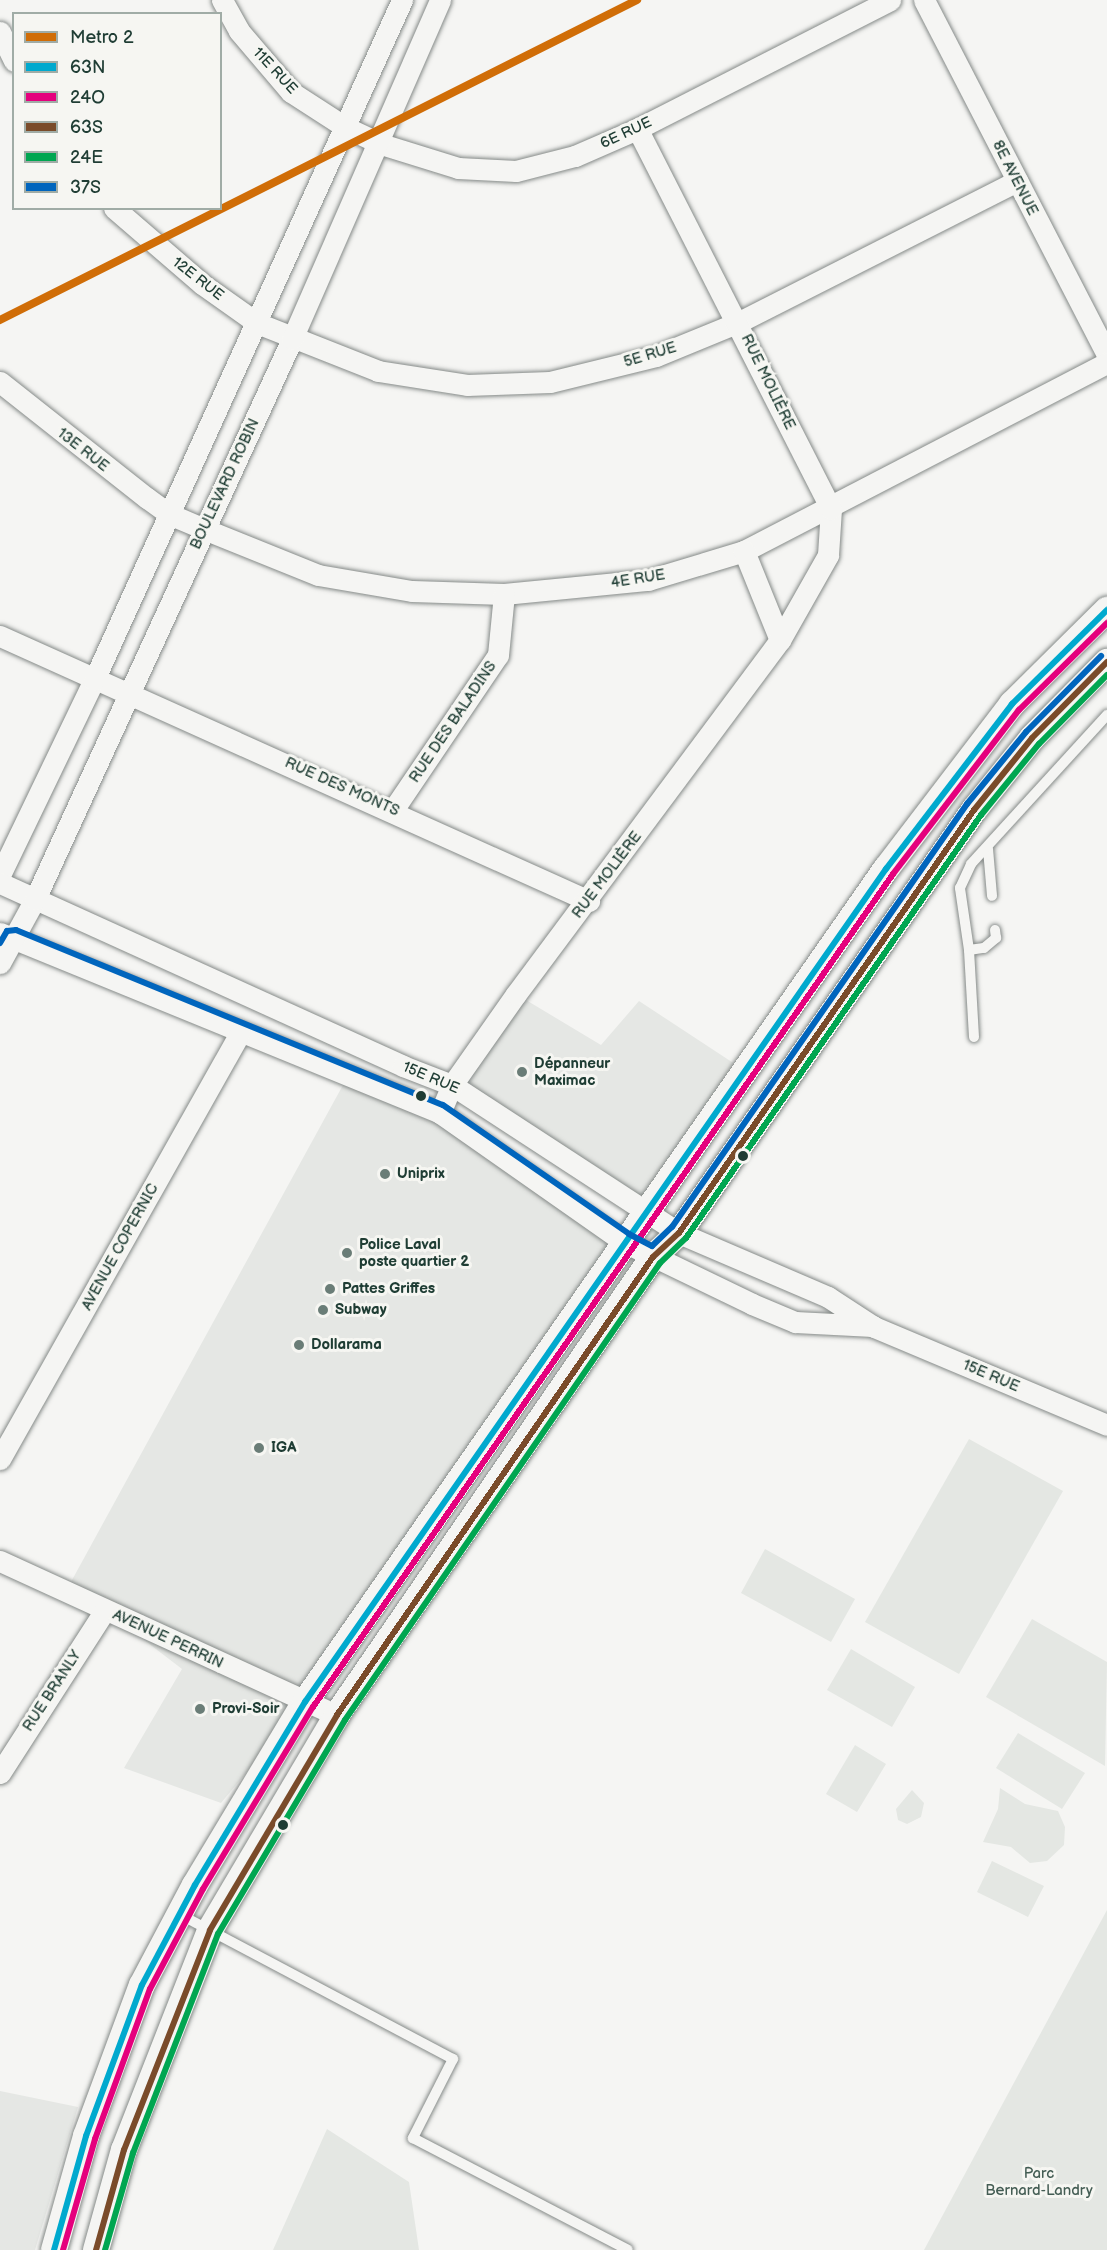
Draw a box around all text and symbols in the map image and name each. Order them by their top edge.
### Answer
legend [12,12,222,210]
text: Metro 2 [70,27,134,48]
street label: 11E RUE [249,44,301,98]
text: 63N [70,57,106,78]
text: 24O [70,87,105,108]
street label: 6E RUE [597,113,655,153]
text: 63S [70,117,103,138]
street label: 8E AVENUE [988,137,1042,219]
text: 24E [70,147,103,168]
text: 37S [70,177,101,198]
street label: 12E RUE [169,253,227,305]
street label: RUE MOLIÈRE [737,331,799,433]
street label: 5E RUE [622,338,678,372]
street label: BOULEVARD ROBIN [187,416,263,552]
street label: 13E RUE [54,424,112,476]
street label: 4E RUE [610,566,666,592]
street label: RUE DES BALADINS [406,658,500,786]
street label: RUE DES MONTS [282,754,402,820]
street label: RUE MOLIÈRE [568,828,646,922]
place label: Dépanneur Maximac [534,1054,610,1089]
street label: 15E RUE [400,1058,462,1098]
marker: Dépanneur Maximac [515,1065,529,1079]
unlabelled marker [415,1090,427,1102]
unlabelled marker [737,1150,749,1162]
place label: Uniprix [397,1165,445,1183]
marker: Uniprix [378,1167,392,1181]
street label: AVENUE COPERNIC [78,1181,162,1313]
place label: Police Laval poste quartier 2 [359,1235,469,1270]
marker: Police Laval poste quartier 2 [340,1246,354,1260]
place label: Pattes Griffes [342,1280,435,1298]
marker: Pattes Griffes [323,1282,337,1296]
place label: Subway [335,1301,386,1319]
marker: Subway [316,1303,330,1317]
place label: Dollarama [311,1336,382,1354]
marker: Dollarama [292,1338,306,1352]
street label: 15E RUE [960,1356,1022,1396]
place label: IGA [271,1439,296,1457]
marker: IGA [252,1441,266,1455]
street label: AVENUE PERRIN [110,1606,226,1672]
street label: RUE BRANLY [19,1647,85,1735]
place label: Provi-Soir [212,1700,280,1718]
marker: Provi-Soir [193,1702,207,1716]
unlabelled marker [277,1819,289,1831]
park label: Parc Bernard-Landry [985,2164,1093,2199]

